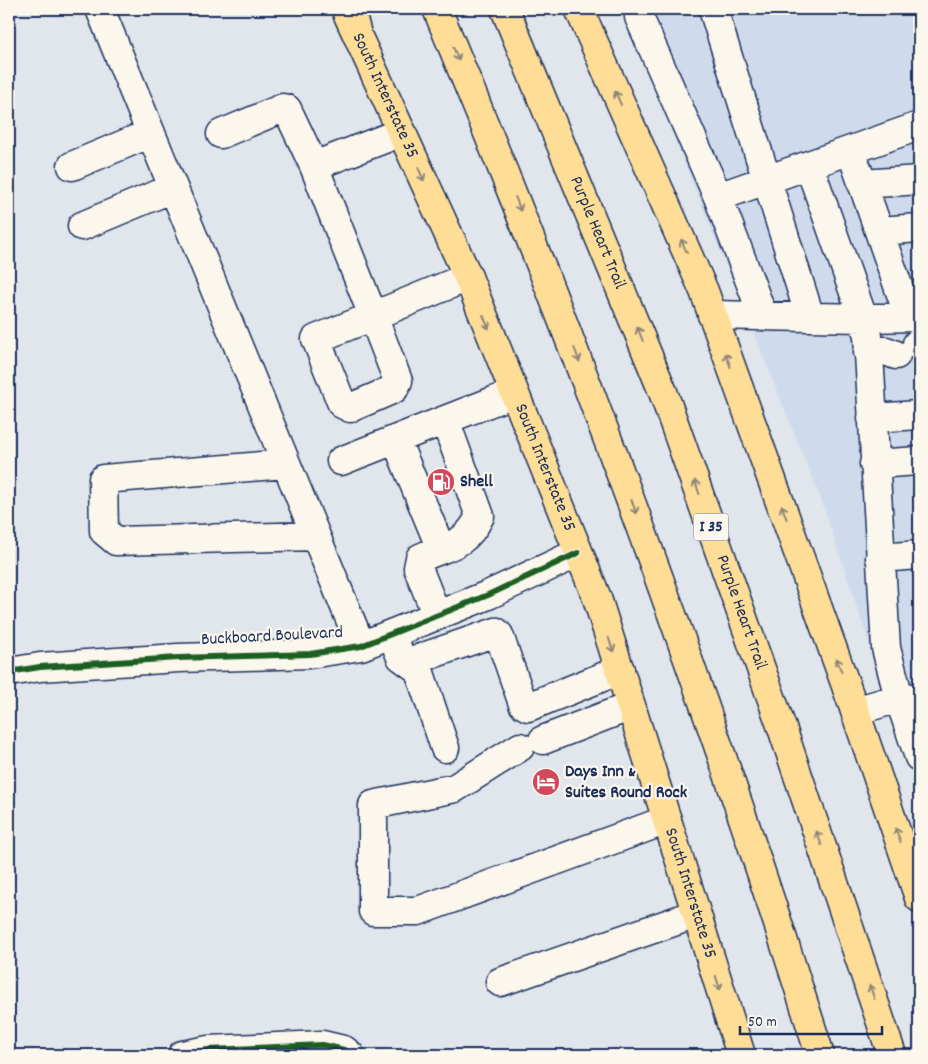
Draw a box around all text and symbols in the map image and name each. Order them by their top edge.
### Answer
street label: South Interstate 35 [345,29,425,163]
one-way arrow [451,46,461,61]
one-way arrow [613,91,623,106]
one-way arrow [416,166,426,181]
street label: Purple Heart Trail [563,172,632,294]
one-way arrow [514,196,523,211]
one-way arrow [678,239,688,254]
one-way arrow [482,314,491,330]
one-way arrow [635,327,644,343]
one-way arrow [573,347,582,362]
one-way arrow [723,352,732,368]
street label: South Interstate 35 [508,400,582,535]
fuel station icon: Shell [426,467,456,497]
place label: Shell [460,470,493,495]
one-way arrow [692,479,701,495]
one-way arrow [630,499,639,515]
one-way arrow [779,505,788,521]
road number: I 35 [694,514,728,540]
street label: Purple Heart Trail [709,551,773,674]
street label: Buckboard Boulevard [200,621,344,653]
one-way arrow [607,636,617,652]
one-way arrow [834,658,843,673]
place label: Days Inn & Suites Round Rock [565,760,688,806]
hotel icon: Days Inn & Suites Round Rock [531,767,561,797]
street label: South Interstate 35 [658,825,722,962]
one-way arrow [893,828,902,843]
one-way arrow [814,831,824,847]
one-way arrow [714,975,724,991]
one-way arrow [866,985,876,1001]
scale bar [740,1004,883,1036]
text: 50 m [748,1012,777,1034]

